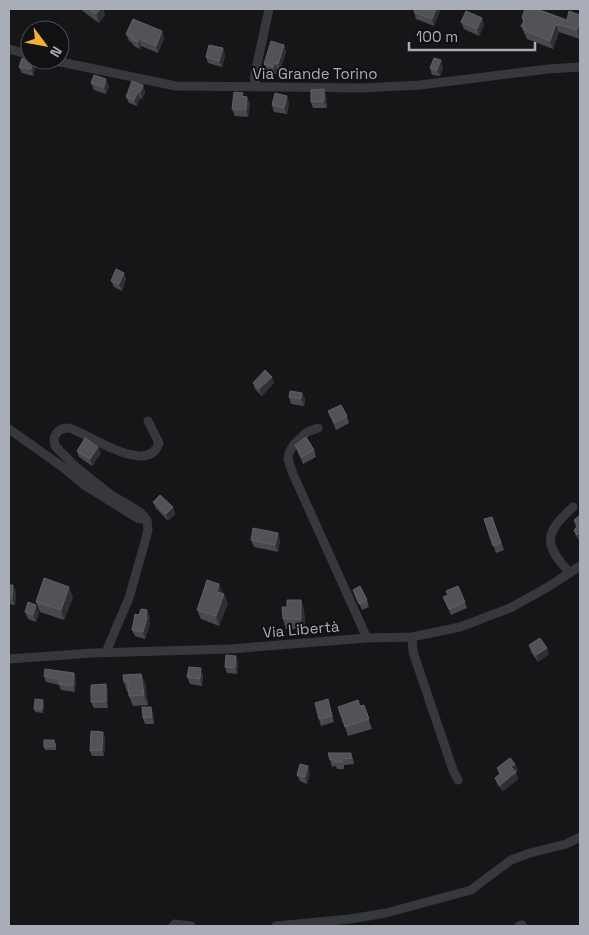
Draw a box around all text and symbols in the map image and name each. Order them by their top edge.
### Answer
north arrow [20,20,70,70]
scale bar [409,20,535,52]
text: 100 m [416,27,458,46]
text: N [46,43,66,61]
street label: Via Grande Torino [253,64,377,83]
street label: Via Libertà [262,616,341,642]

